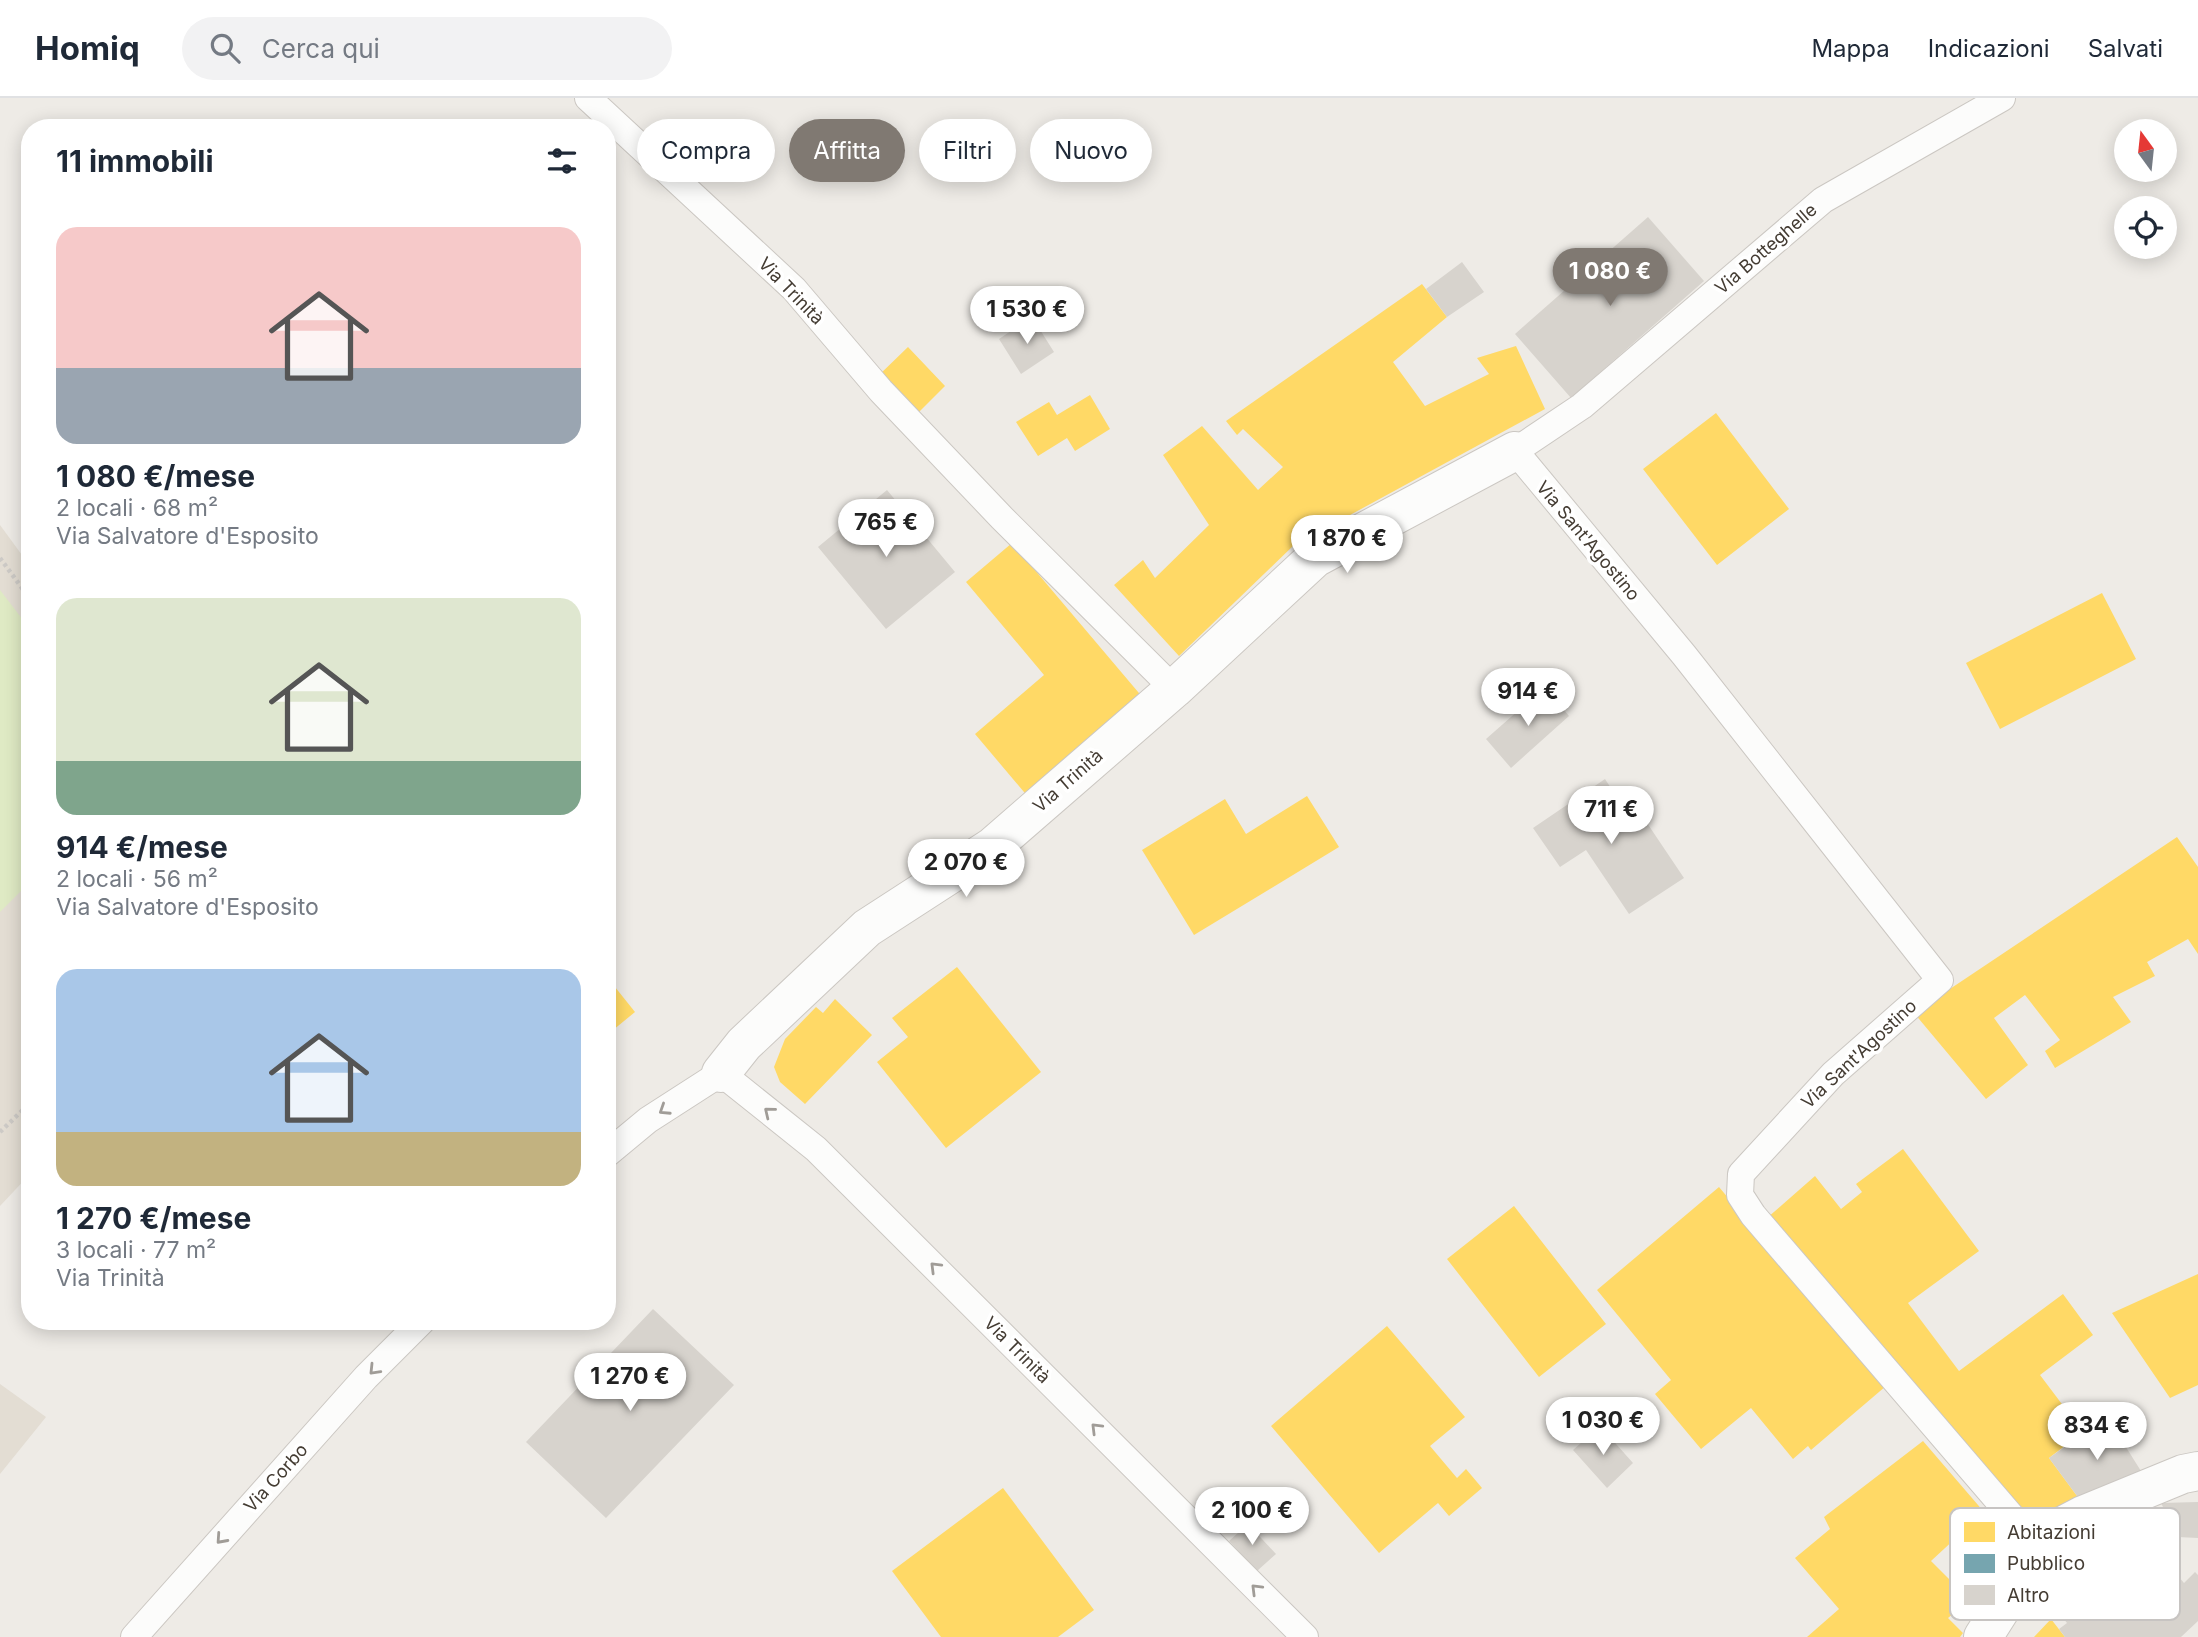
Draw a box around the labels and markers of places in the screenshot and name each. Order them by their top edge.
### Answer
pin: 1 080 € [1545,248,1675,308]
pin: 1 530 € [962,286,1092,346]
pin: 765 € [837,500,935,559]
pin: 1 870 € [1282,516,1412,575]
pin: 914 € [1479,668,1577,728]
pin: 711 € [1562,786,1660,846]
pin: 2 070 € [901,840,1031,899]
pin: 1 270 € [565,1354,695,1413]
pin: 1 030 € [1538,1398,1668,1457]
pin: 834 € [2048,1402,2146,1462]
pin: 2 100 € [1187,1488,1317,1547]

